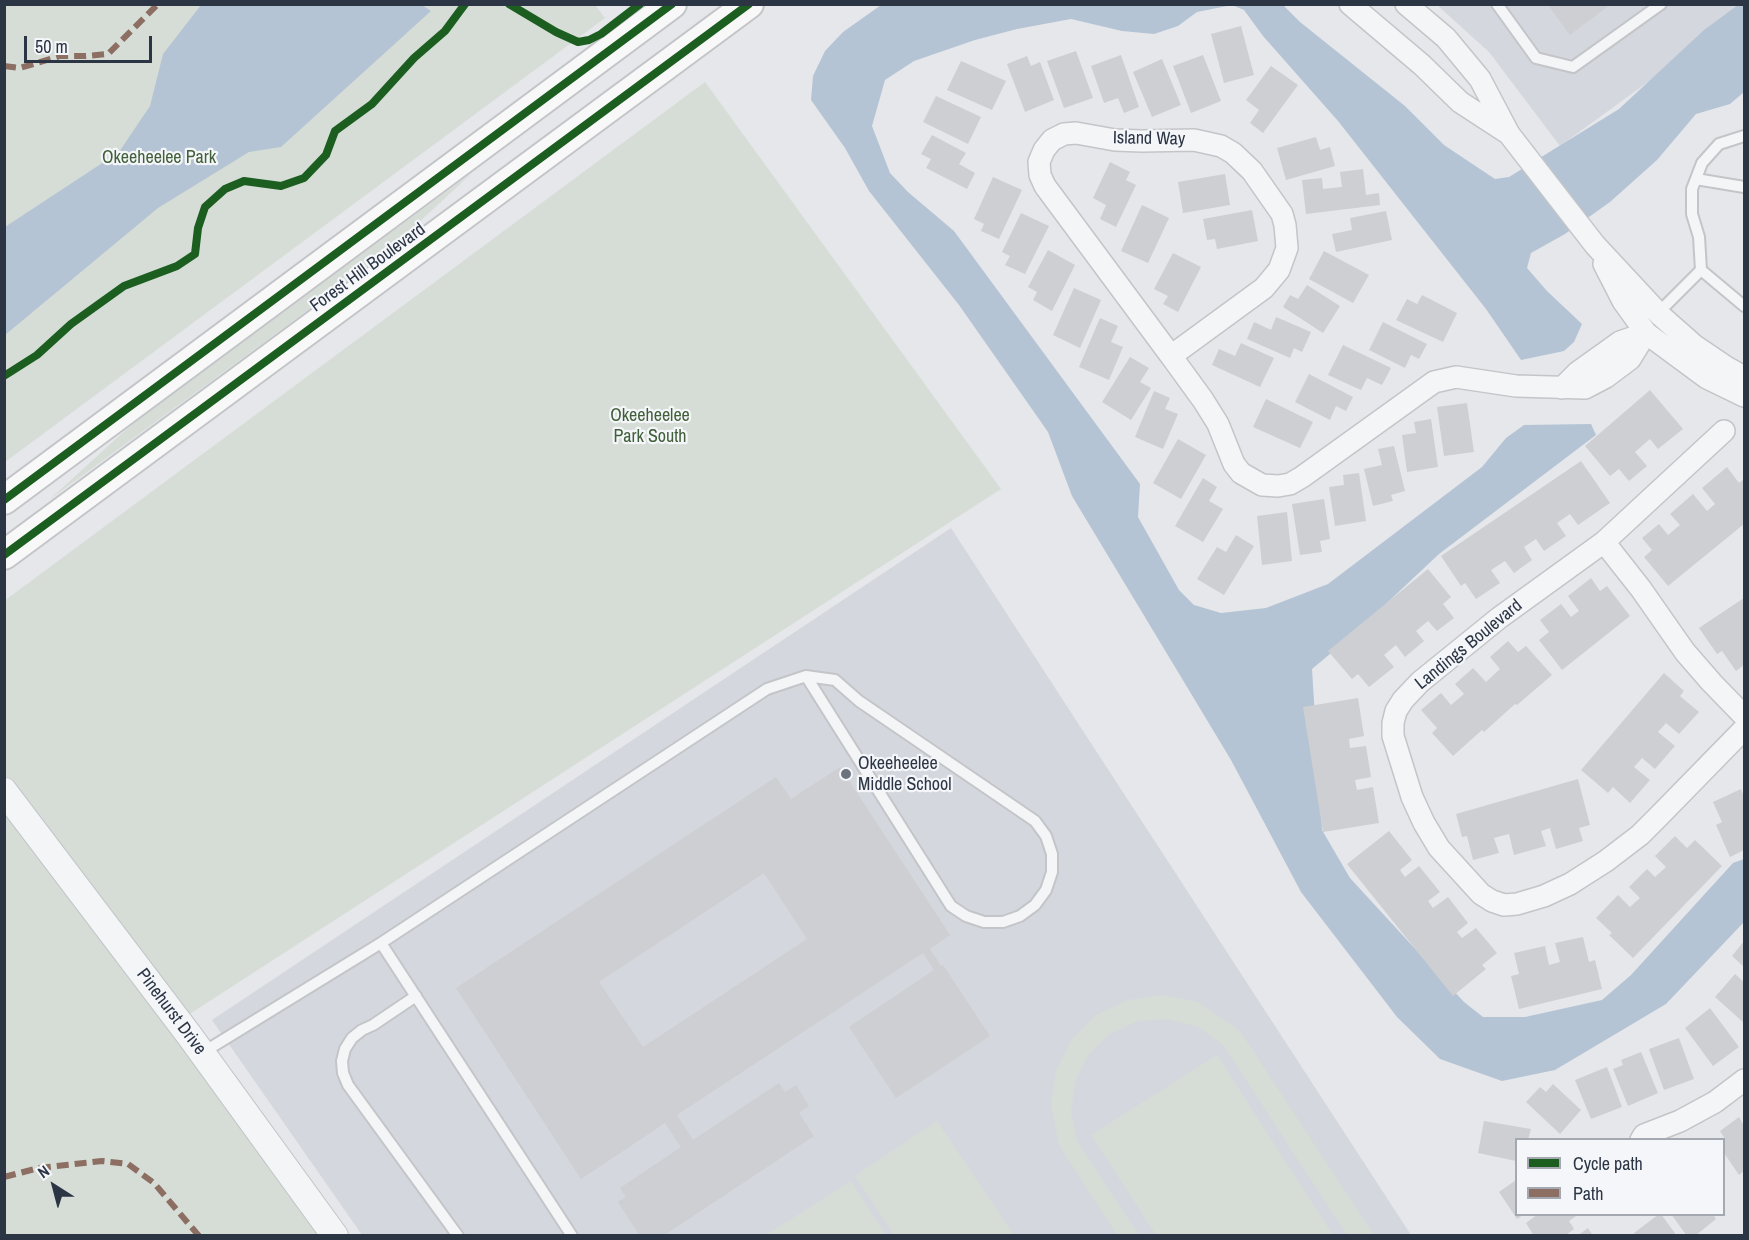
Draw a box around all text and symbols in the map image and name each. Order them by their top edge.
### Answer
scale bar [27,24,154,62]
text: 50 m [35,34,68,59]
street label: Island Way [1113,128,1185,150]
park label: Okeeheelee Park [102,147,216,169]
street label: Forest Hill Boulevard [306,219,430,317]
park label: Okeeheelee Park South [610,405,690,448]
street label: Landings Boulevard [1411,595,1527,695]
place label: Okeeheelee Middle School [858,753,952,795]
marker: Okeeheelee Middle School [839,767,853,781]
street label: Pinehurst Drive [132,965,210,1059]
legend [1515,1138,1725,1216]
text: Cycle path [1573,1151,1643,1176]
north arrow [24,1156,84,1216]
text: N [33,1160,54,1183]
text: Path [1573,1181,1603,1206]

